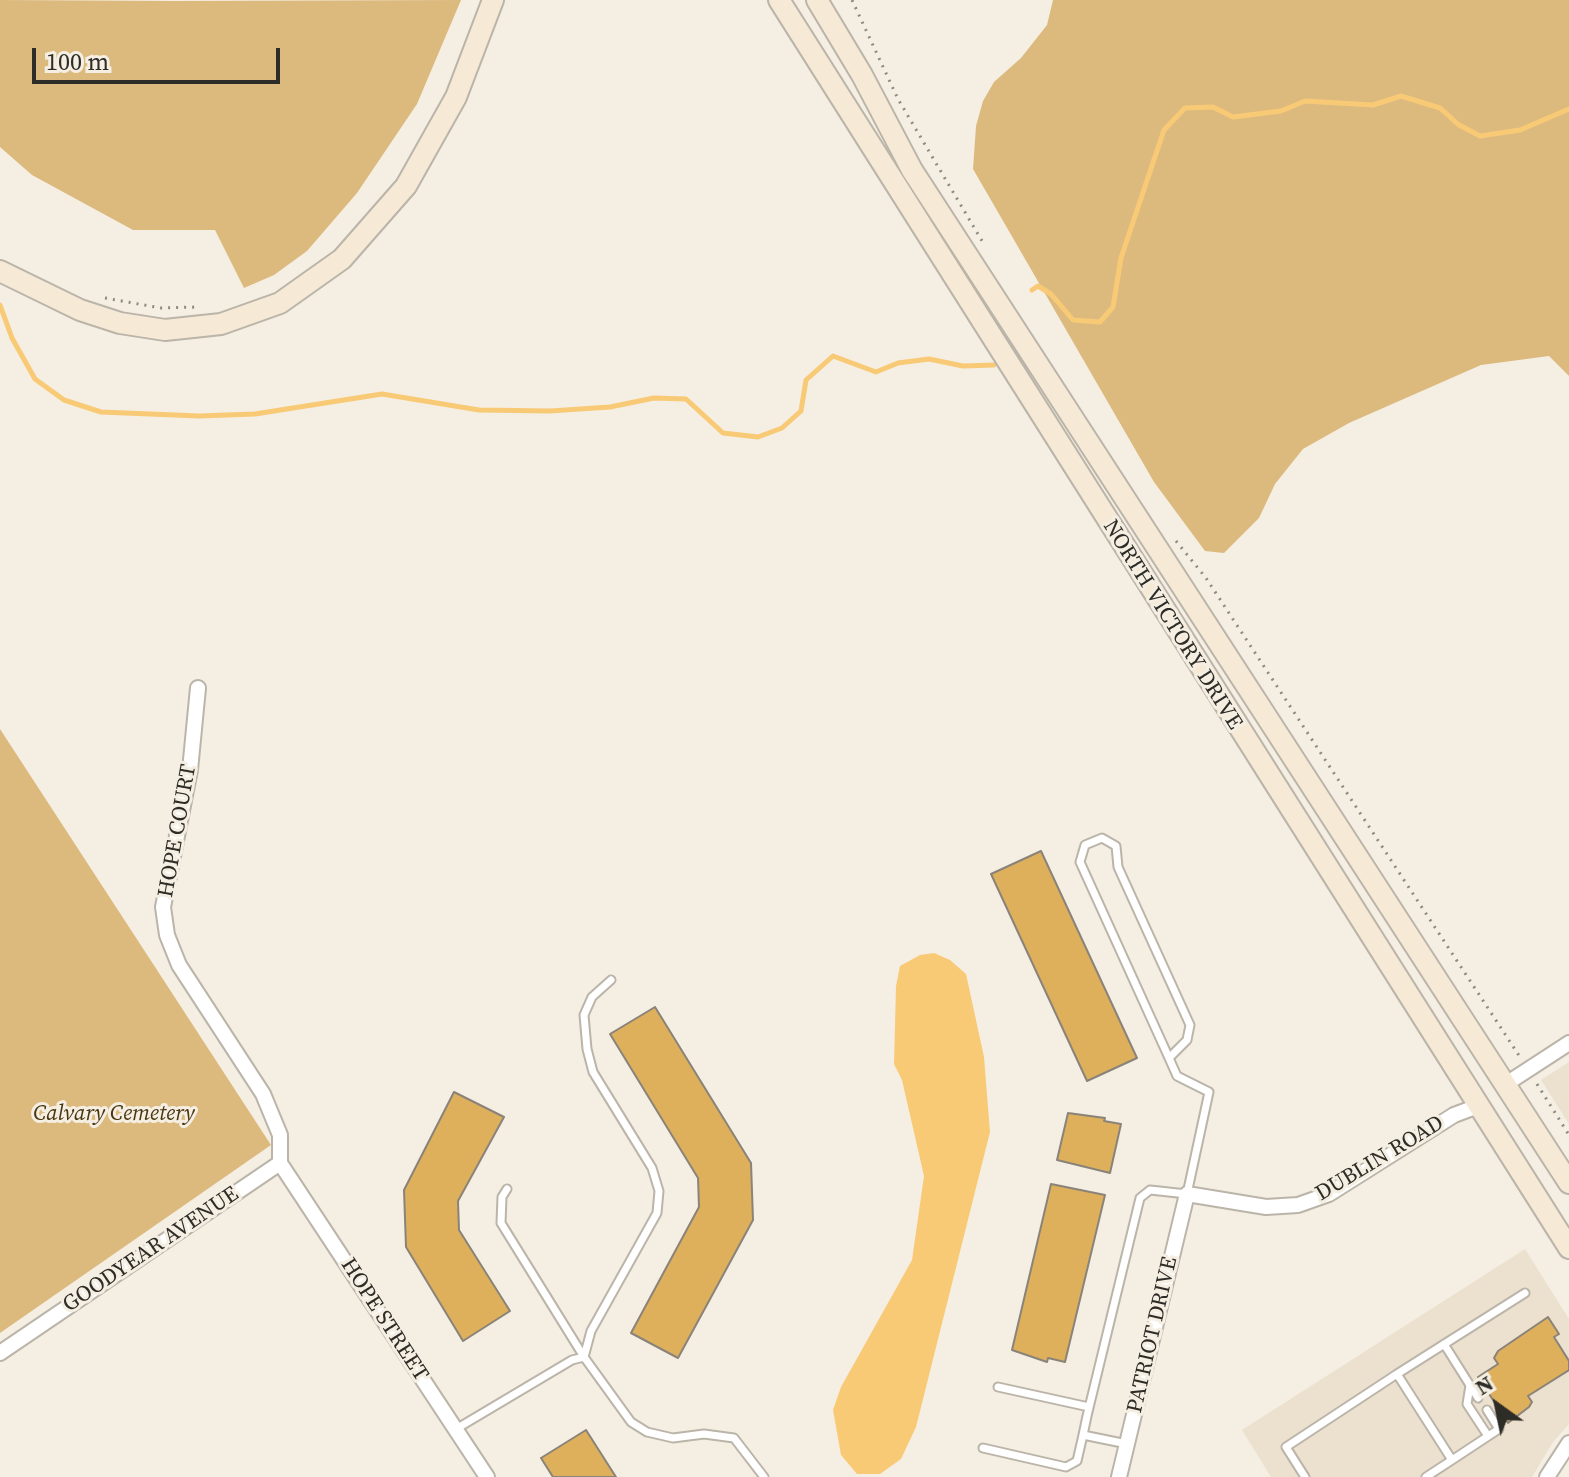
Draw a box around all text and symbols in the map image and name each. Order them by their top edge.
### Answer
scale bar [36,32,284,82]
text: 100 m [46,45,109,78]
street label: NORTH VICTORY DRIVE [1097,515,1247,735]
street label: HOPE COURT [153,763,203,899]
park label: Calvary Cemetery [33,1101,195,1127]
street label: DUBLIN ROAD [1311,1110,1449,1208]
street label: GOODYEAR AVENUE [58,1181,244,1319]
street label: HOPE STREET [334,1254,434,1386]
street label: PATRIOT DRIVE [1122,1254,1184,1416]
north arrow [1457,1365,1537,1445]
text: N [1469,1368,1499,1402]

